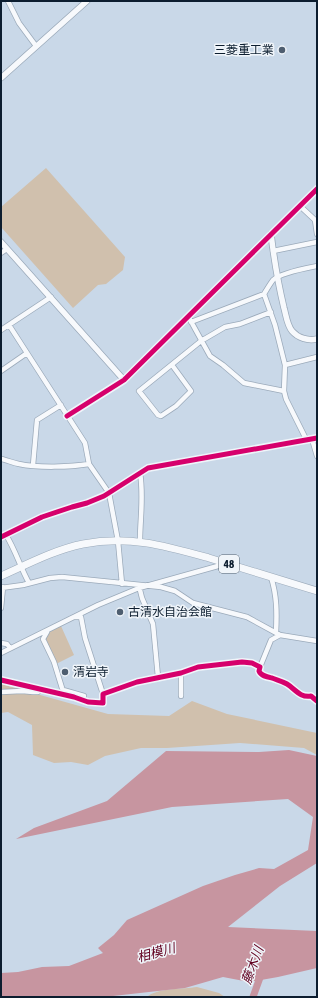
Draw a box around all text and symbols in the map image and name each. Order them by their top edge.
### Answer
place label: 三菱重工業 [214,43,274,57]
marker: 三菱重工業 [277,45,287,55]
road number: 48 [219,555,239,573]
place label: 古清水自治会館 [128,605,212,619]
marker: 古清水自治会館 [115,607,125,617]
place label: 清岩寺 [73,665,109,679]
marker: 清岩寺 [60,667,70,677]
water label: 相模川 [135,940,179,965]
water label: 藤木川 [239,942,267,986]

